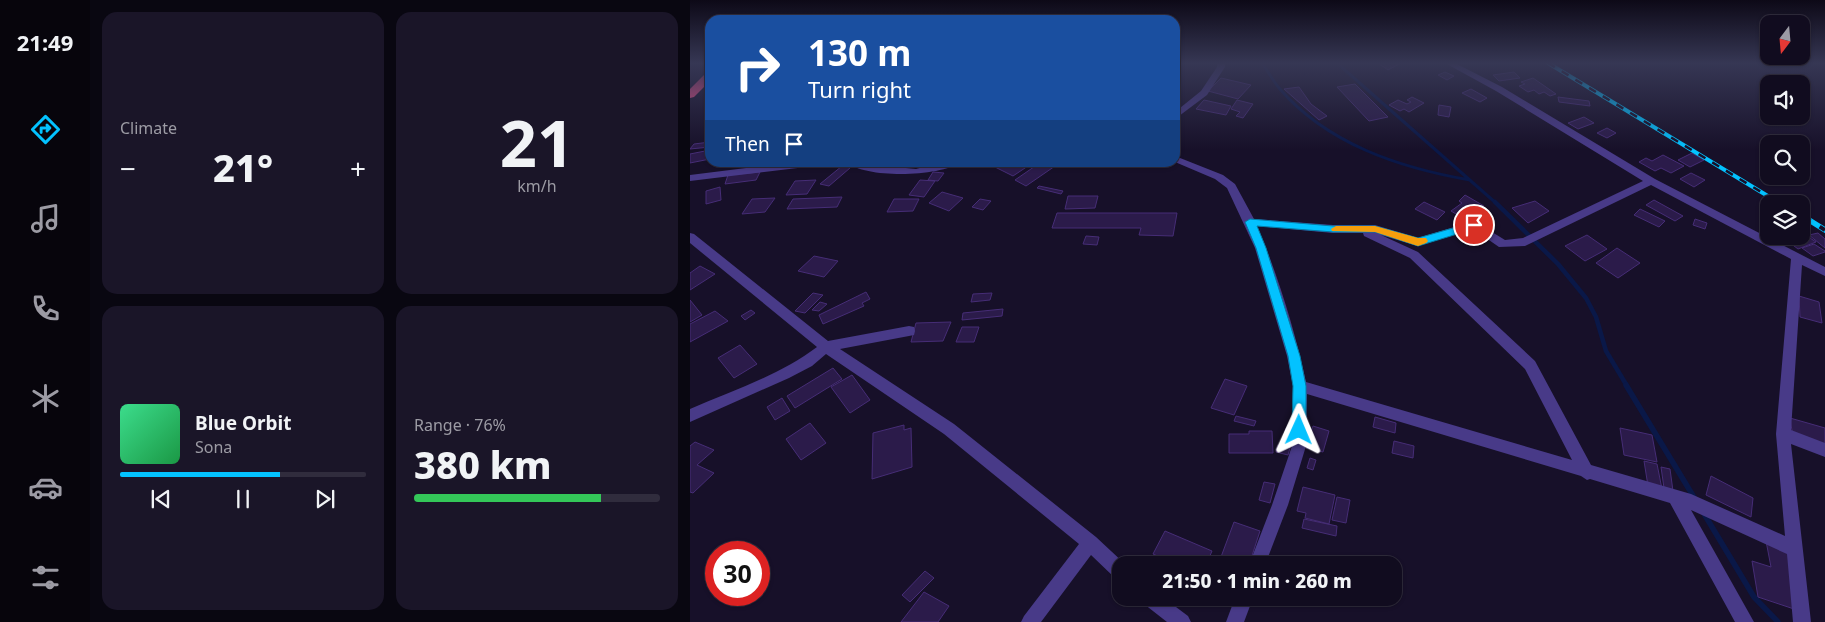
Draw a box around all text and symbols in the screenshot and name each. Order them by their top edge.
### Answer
north arrow [1760,15,1810,65]
map controls [1760,15,1810,245]
text: 21:49 [17,27,73,57]
text: 130 m [808,29,911,76]
icon: right [725,35,790,100]
text: Turn right [808,74,911,104]
button: sound [1760,75,1810,125]
text: 21 [500,98,574,186]
icon: directions [28,112,63,147]
text: Climate [120,117,177,139]
icon: arrive [780,130,808,158]
text: Then [725,131,770,157]
button: search [1760,135,1810,185]
text: 21° [213,141,273,193]
text: − [120,149,136,187]
text: + [350,149,366,187]
text: km/h [517,175,557,197]
button: layers [1760,195,1810,245]
icon: music [28,201,63,236]
pin [1453,204,1495,246]
icon: arrive [1460,211,1488,239]
icon: phone [28,291,63,326]
icon: climate [28,381,63,416]
position arrow [1272,403,1324,455]
text: Blue Orbit [195,410,291,436]
text: Range · 76% [414,414,506,436]
text: Sona [195,436,232,458]
text: 380 km [414,438,552,490]
icon: car [28,470,63,505]
icon: previous [147,485,175,513]
icon: pause [229,485,257,513]
icon: next [311,485,339,513]
speed limit sign: 30 [705,541,770,606]
icon: filters [28,560,63,595]
text: 21:50 · 1 min · 260 m [1162,568,1352,594]

